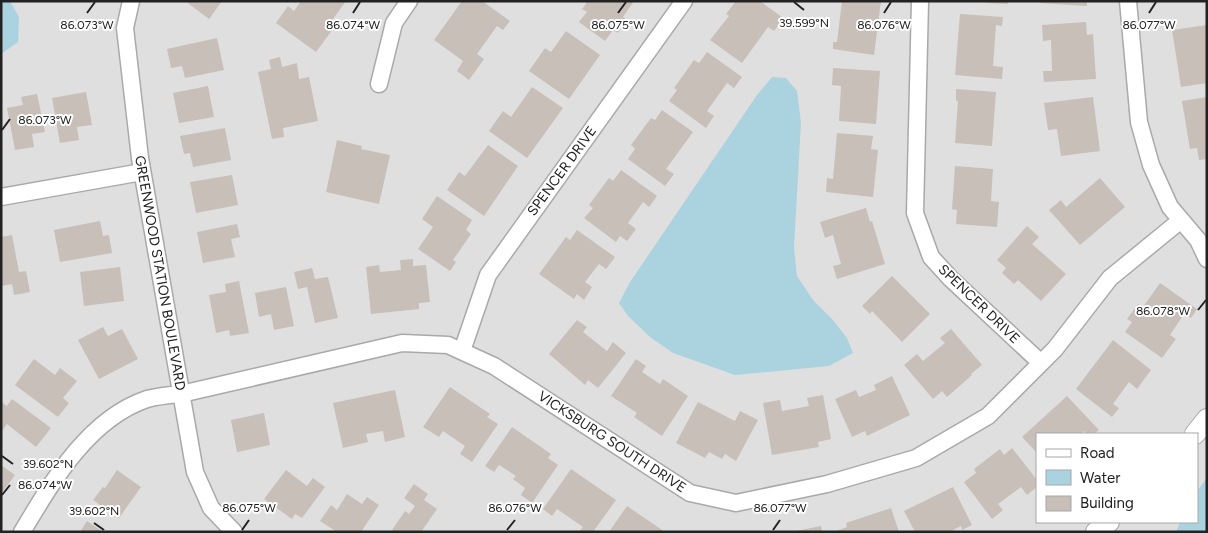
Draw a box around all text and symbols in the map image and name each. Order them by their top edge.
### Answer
text: 39.599°N [779,16,829,30]
text: 86.073°W [60,18,114,32]
text: 86.074°W [326,18,381,32]
text: 86.075°W [591,18,645,32]
text: 86.076°W [857,18,911,32]
text: 86.077°W [1122,18,1176,32]
text: 86.073°W [18,113,72,127]
street label: SPENCER DRIVE [524,123,600,219]
street label: GREENWOOD STATION BOULEVARD [131,154,189,392]
street label: SPENCER DRIVE [935,261,1023,347]
text: 86.078°W [1136,304,1191,318]
street label: VICKSBURG SOUTH DRIVE [535,388,689,496]
legend [1036,433,1198,523]
text: Road [1080,444,1115,462]
text: 39.602°N [23,457,73,471]
text: Water [1080,469,1120,487]
text: 86.074°W [18,478,73,492]
text: Building [1080,494,1134,512]
text: 86.075°W [222,501,276,515]
text: 86.076°W [488,501,542,515]
text: 86.077°W [753,501,807,515]
text: 39.602°N [69,504,119,518]

